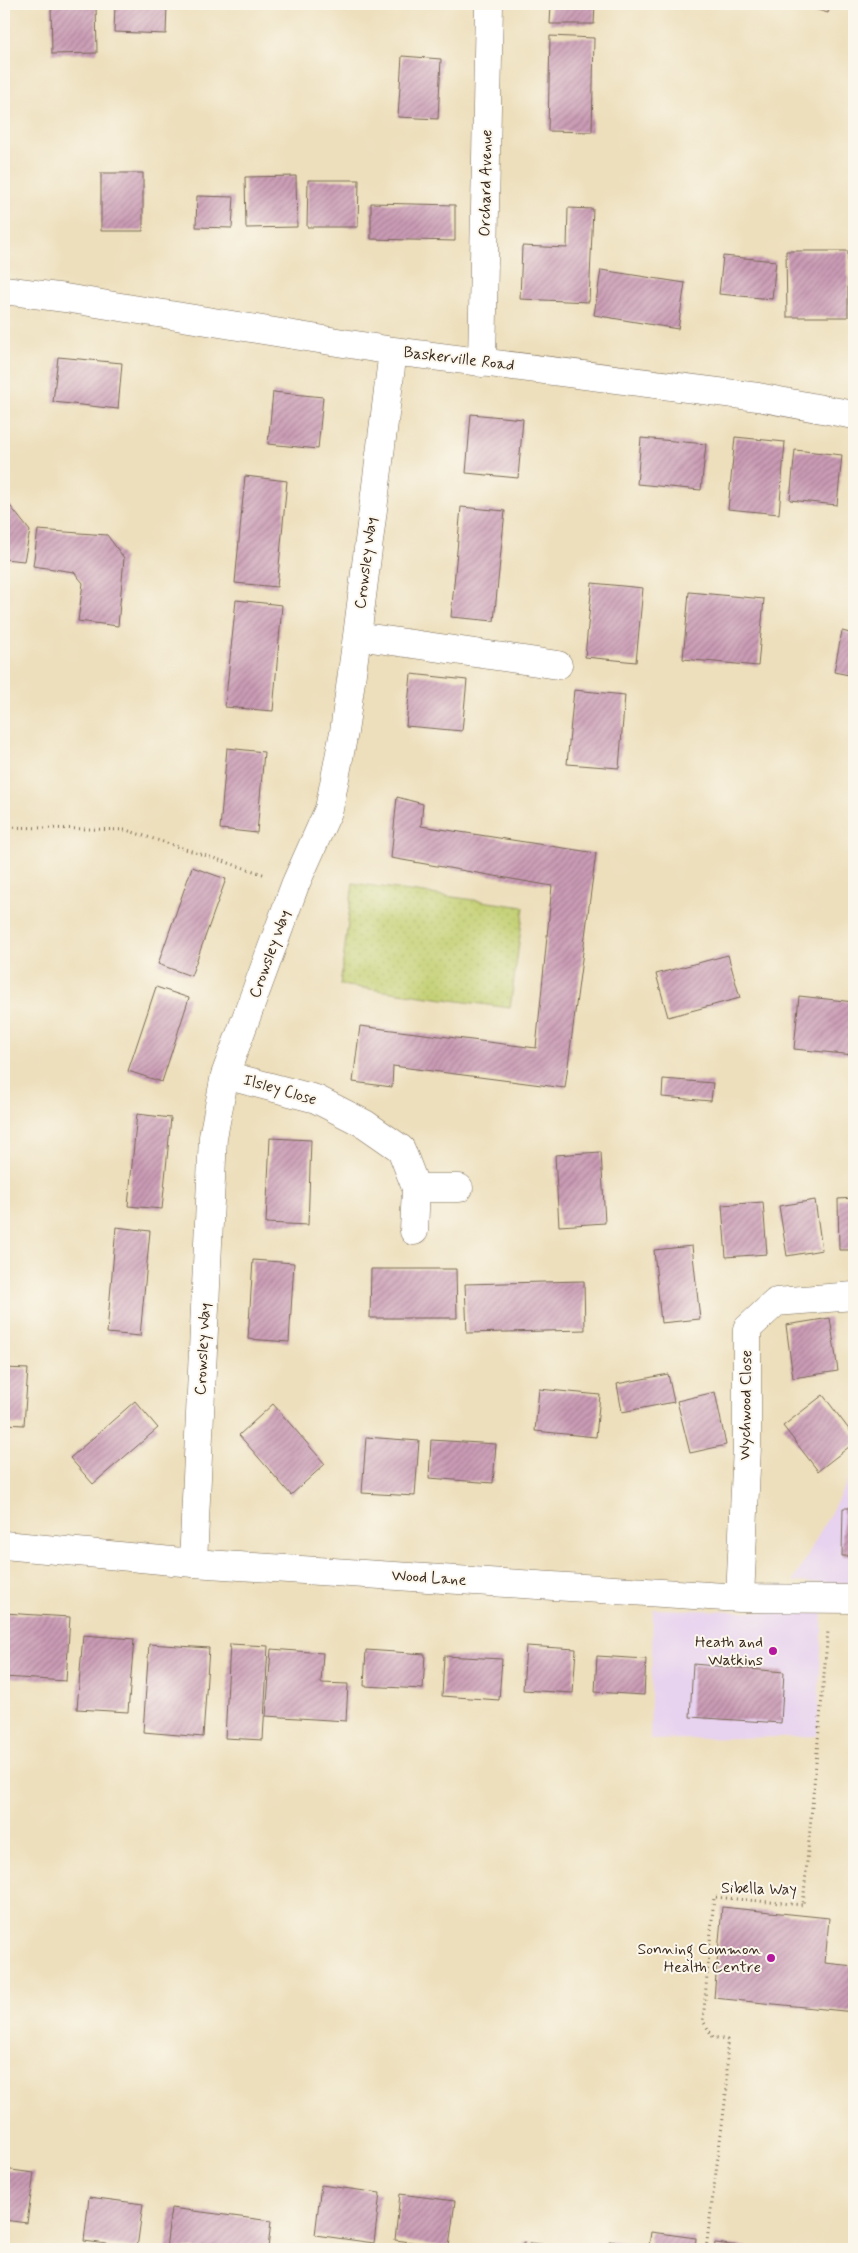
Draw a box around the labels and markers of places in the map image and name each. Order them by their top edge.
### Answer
place label: Heath and Watkins [695,1632,763,1671]
marker: Heath and Watkins [767,1645,779,1657]
place label: Sonning Common Health Centre [637,1939,761,1978]
marker: Sonning Common Health Centre [765,1952,777,1964]

